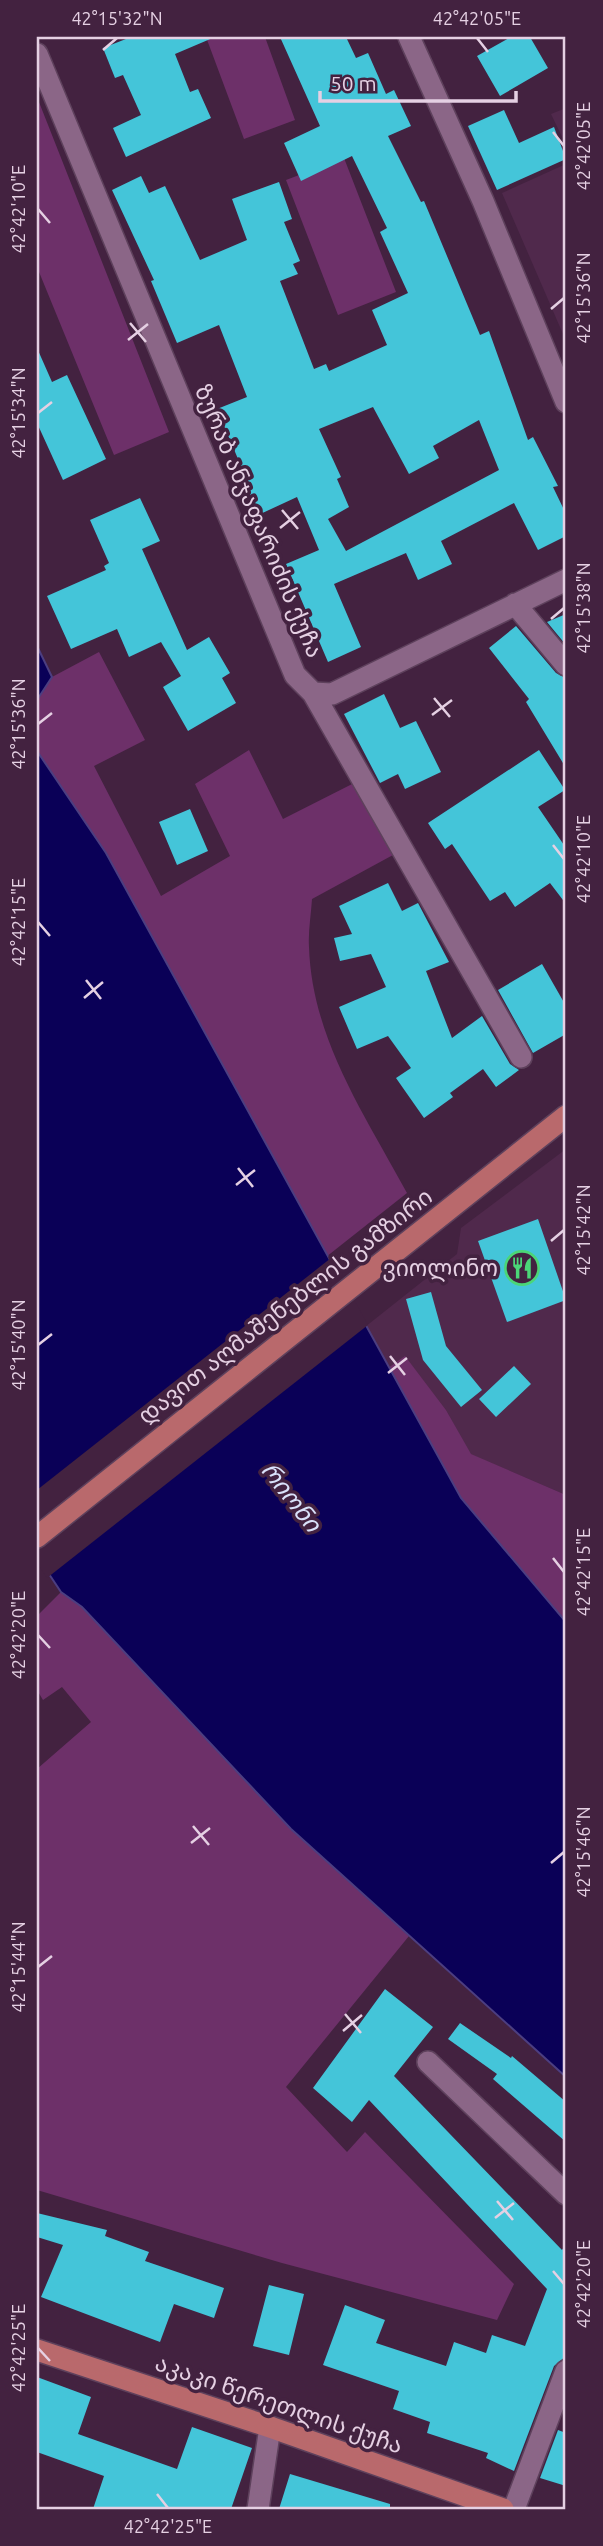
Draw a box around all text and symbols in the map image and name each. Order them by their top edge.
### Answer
text: 42°15'32"N [71,8,163,28]
text: 42°42'05"E [433,8,521,28]
scale bar [320,60,516,104]
text: 50 m [330,71,377,95]
text: 42°42'05"E [573,102,593,190]
text: 42°42'10"E [8,165,28,253]
text: 42°15'36"N [573,252,593,344]
text: 42°15'34"N [8,367,28,459]
street label: ზურაბ ანჯაფარიძის ქუჩა [189,381,328,662]
text: 42°15'38"N [573,562,593,654]
text: 42°15'36"N [8,678,28,770]
text: 42°42'10"E [573,815,593,903]
text: 42°42'15"E [8,878,28,966]
street label: დავით აღმაშენებლის გამზირი [133,1183,438,1430]
text: 42°15'42"N [573,1184,593,1276]
restaurant icon: ვიოლინო [503,1249,541,1287]
place label: ვიოლინო [383,1255,498,1282]
text: 42°15'40"N [8,1299,28,1391]
water label: რიონი [256,1457,328,1538]
text: 42°42'15"E [573,1528,593,1616]
text: 42°42'20"E [8,1591,28,1679]
text: 42°15'46"N [573,1806,593,1898]
text: 42°15'44"N [8,1921,28,2013]
text: 42°42'20"E [573,2240,593,2328]
text: 42°42'25"E [8,2304,28,2392]
street label: აკაკი წერეთლის ქუჩა [152,2349,406,2460]
text: 42°42'25"E [124,2516,212,2536]

